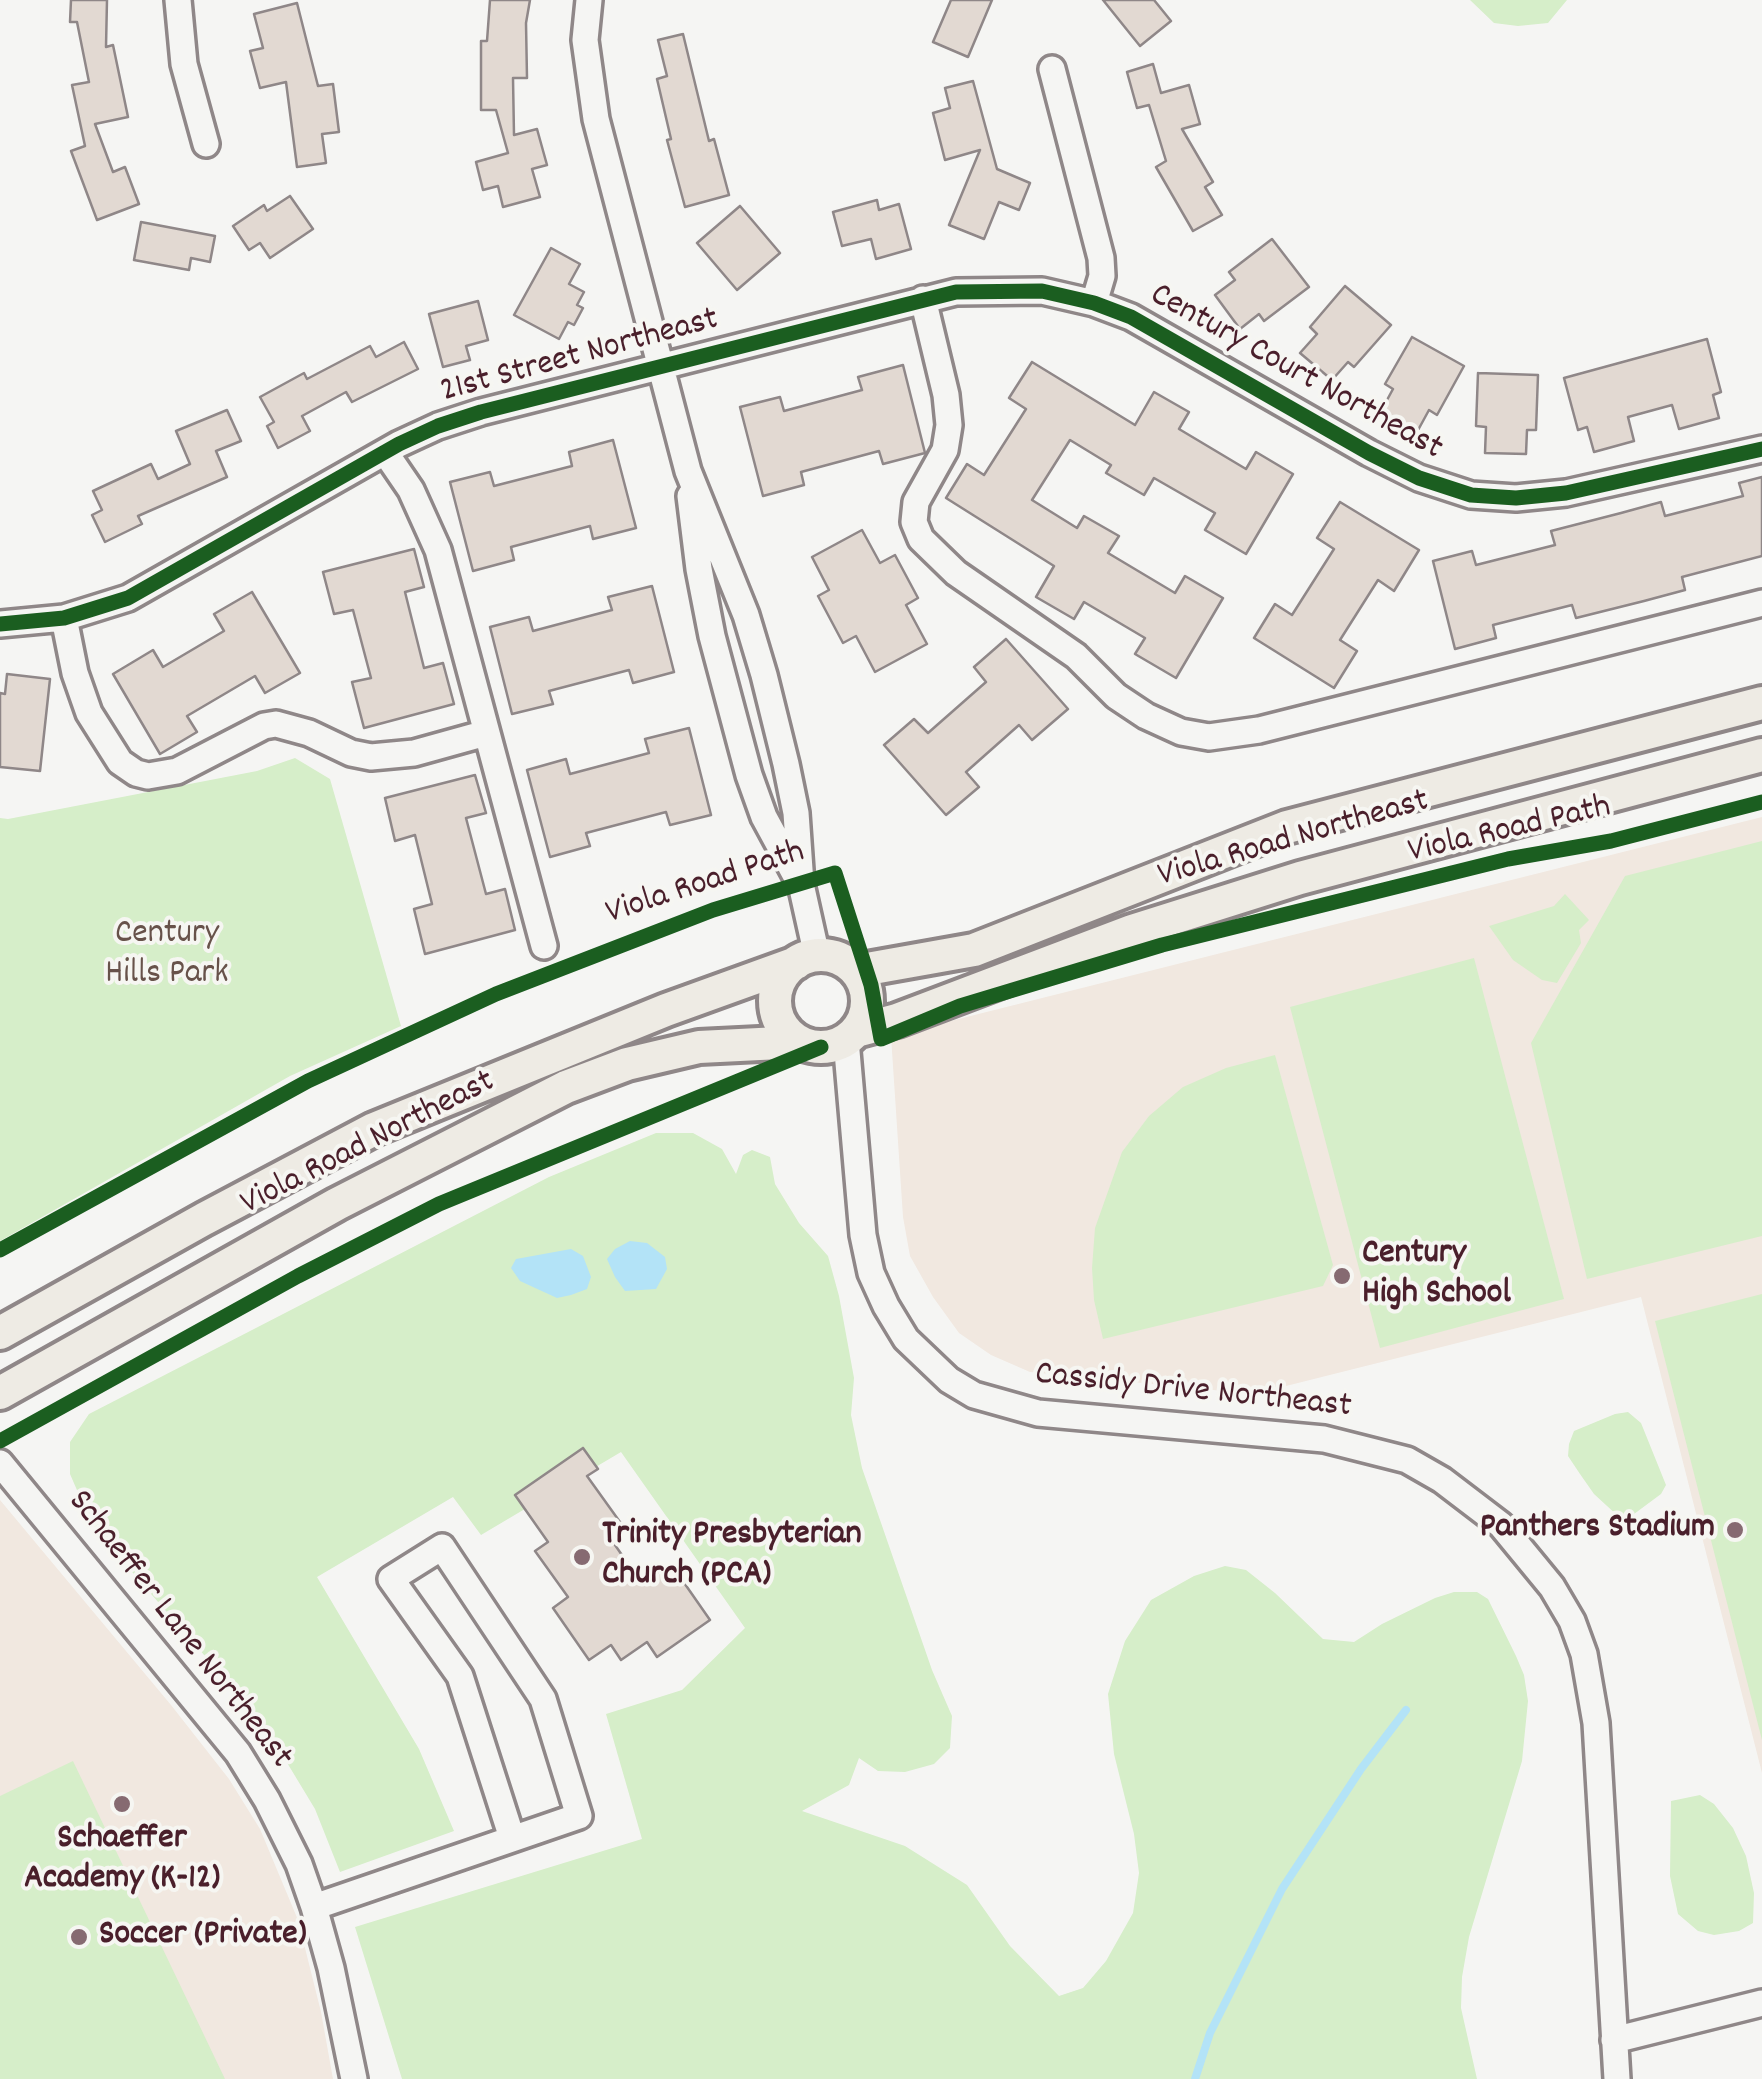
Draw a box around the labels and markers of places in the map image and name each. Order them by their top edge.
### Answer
place label: Century High School [1362,1235,1511,1317]
marker: Century High School [1331,1265,1353,1287]
place label: Panthers Stadium [1480,1509,1715,1551]
place label: Trinity Presbyterian Church (PCA) [602,1516,862,1598]
marker: Panthers Stadium [1724,1519,1746,1541]
marker: Trinity Presbyterian Church (PCA) [571,1546,593,1568]
marker: Schaeffer Academy (K-12) [111,1793,133,1815]
place label: Schaeffer Academy (K-12) [24,1820,220,1902]
place label: Soccer (Private) [99,1916,307,1958]
marker: Soccer (Private) [68,1926,90,1948]

